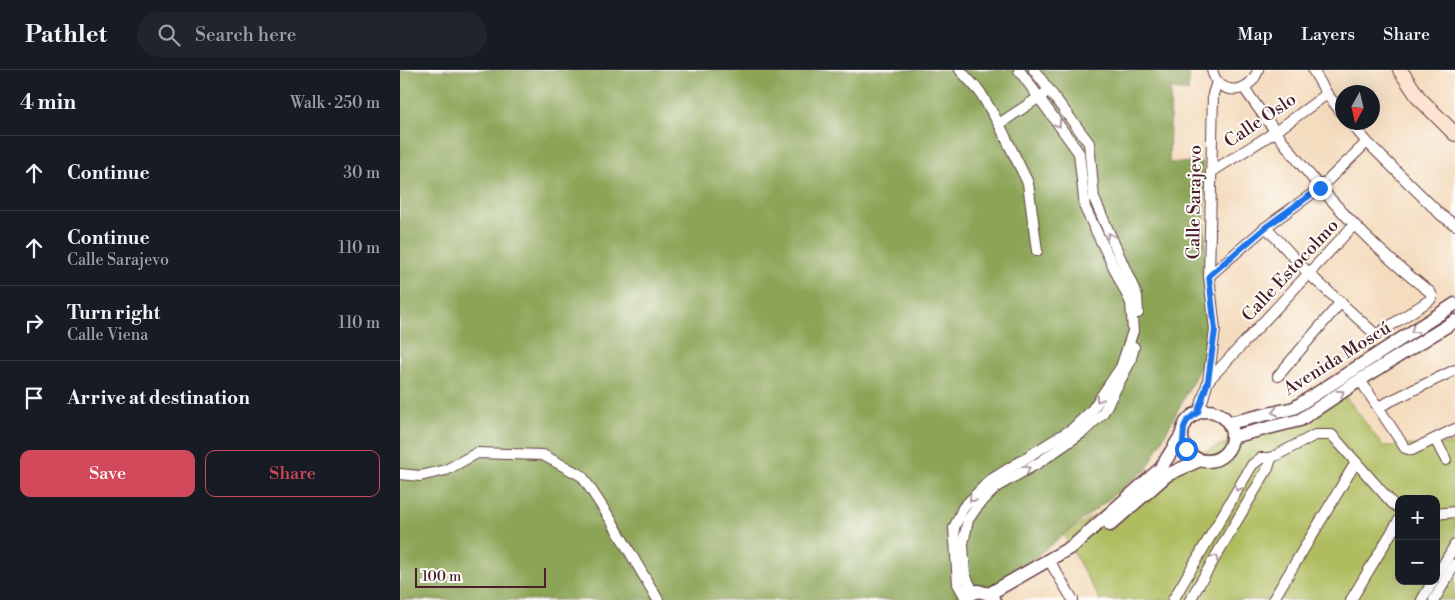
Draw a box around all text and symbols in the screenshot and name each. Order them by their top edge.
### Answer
search box [137,12,487,57]
text: Pathlet [25,20,107,50]
icon: search [155,21,183,49]
text: Search here [195,23,296,47]
text: Map [1238,23,1273,46]
text: Layers [1301,23,1355,46]
text: Share [1383,23,1430,46]
north arrow [1335,85,1380,130]
street label: Calle Oslo [1220,88,1301,153]
text: 4 min [20,90,76,116]
text: Walk · 250 m [290,93,380,113]
one-way arrow [1052,118,1061,128]
street label: Calle Sarajevo [1182,144,1207,260]
icon: ahead [20,159,48,187]
text: Continue [67,161,150,185]
text: 30 m [343,163,380,183]
route end [1309,177,1332,200]
street label: Calle Estocolmo [1237,214,1344,326]
text: Continue [67,226,150,250]
one-way arrow [1105,232,1116,241]
icon: ahead [20,234,48,262]
text: 110 m [338,238,380,258]
text: Calle Sarajevo [67,250,169,270]
text: Turn right [67,301,160,325]
icon: right [20,309,48,337]
text: 110 m [338,313,380,333]
street label: Avenida Moscú [1278,316,1396,401]
one-way arrow [1411,324,1420,334]
text: Calle Viena [67,325,148,345]
icon: arrive [20,384,48,412]
text: Arrive at destination [67,386,250,410]
one-way arrow [1335,390,1345,399]
one-way arrow [1096,394,1105,403]
one-way arrow [1271,406,1280,417]
route start [1175,438,1198,461]
button: Save [20,450,195,497]
button: Share [205,450,380,497]
one-way arrow [1022,466,1031,476]
one-way arrow [1234,483,1244,492]
one-way arrow [969,493,978,502]
map controls [1395,495,1440,585]
button: + [1395,495,1440,540]
button: − [1395,540,1440,585]
one-way arrow [1208,555,1218,564]
scale bar [415,565,546,588]
text: 100 m [422,568,461,586]

